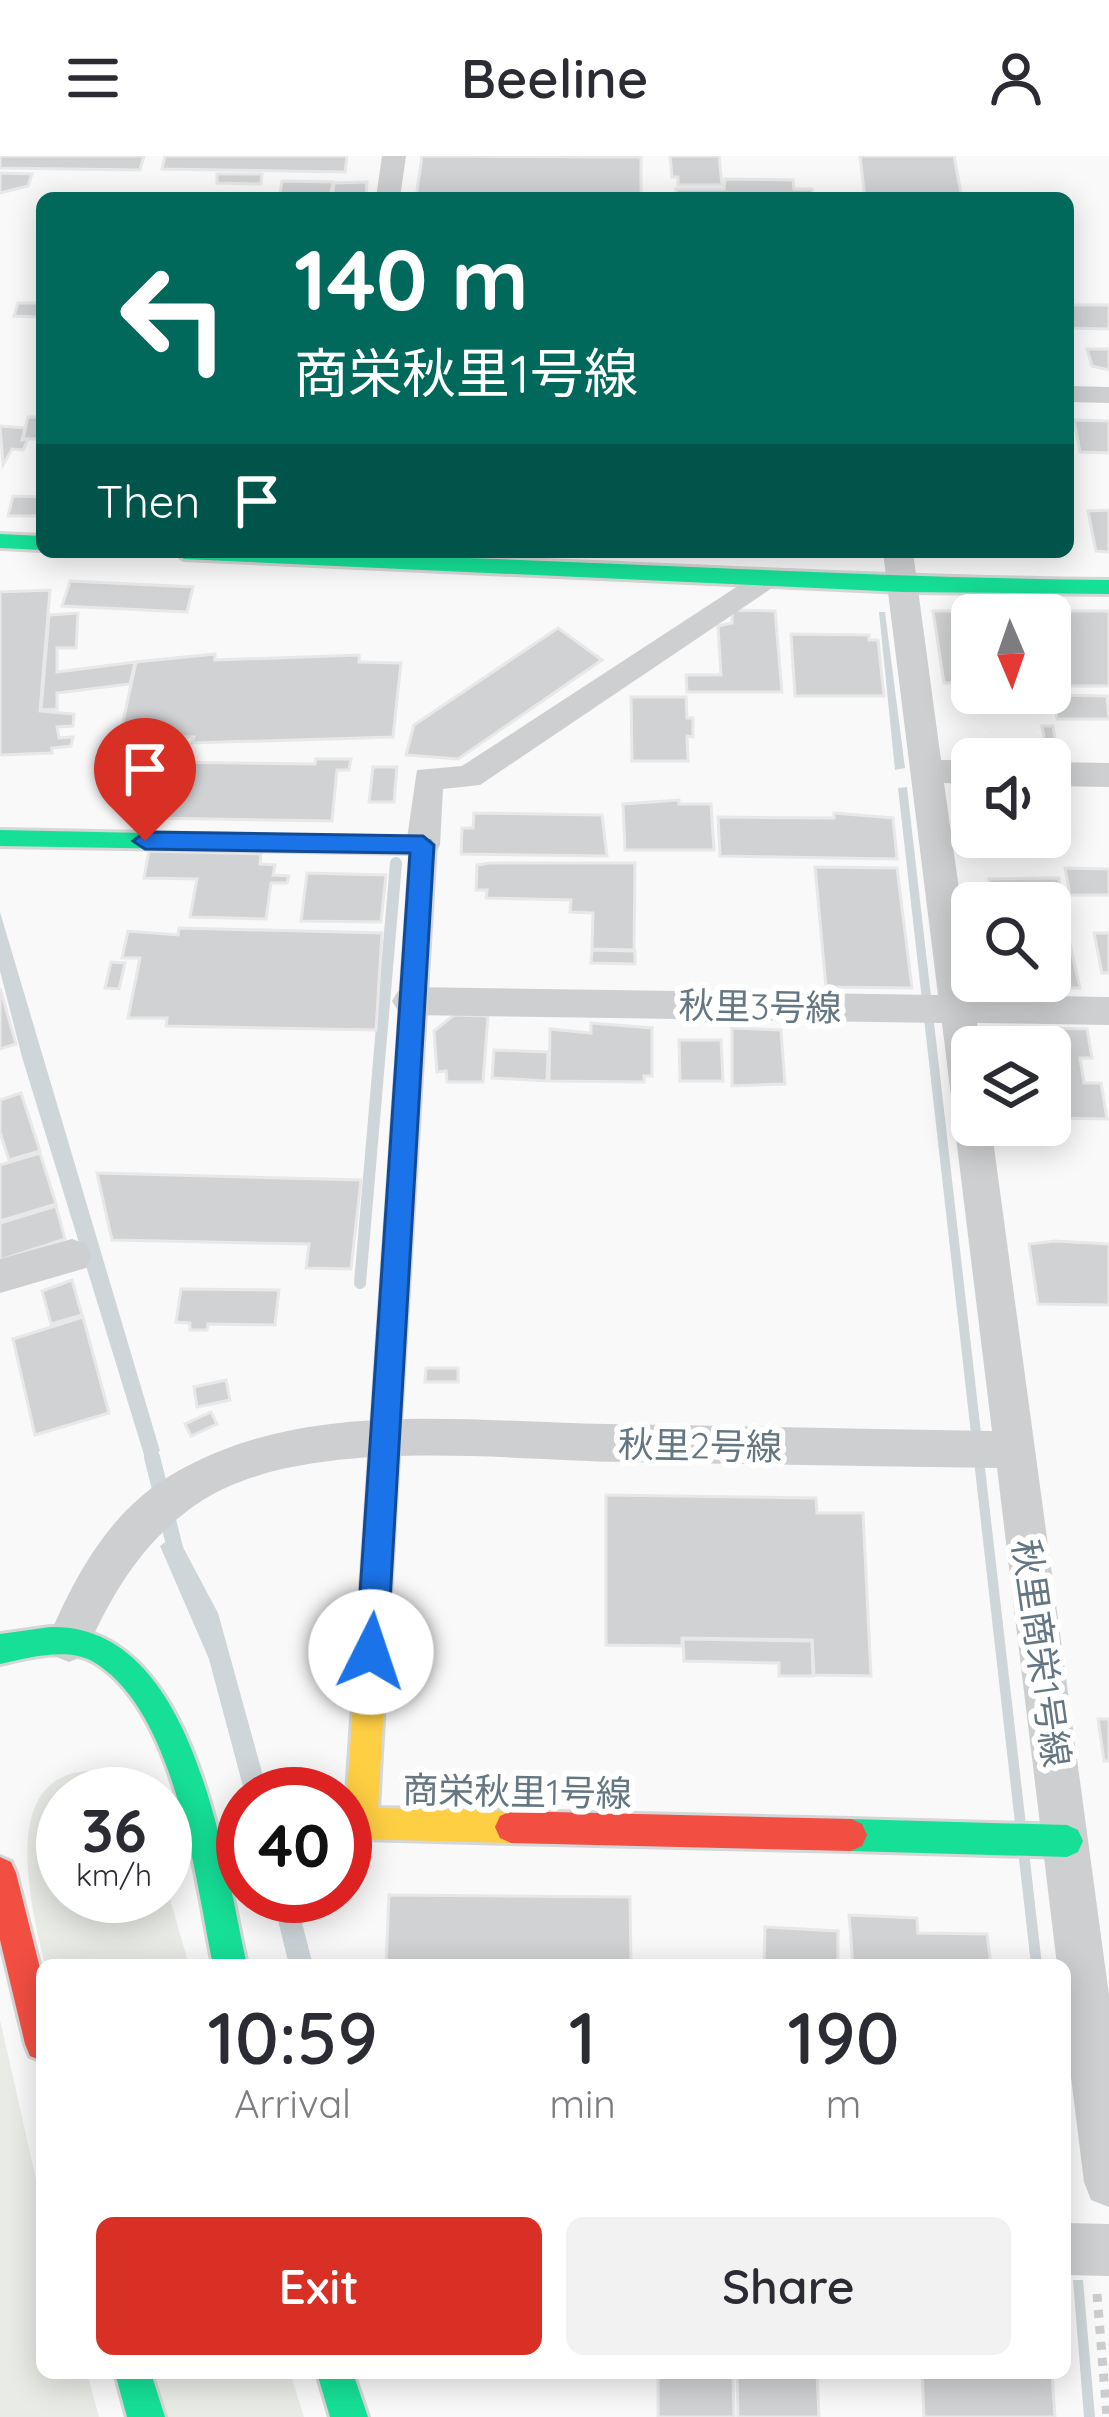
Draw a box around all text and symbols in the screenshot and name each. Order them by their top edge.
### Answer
text: Beeline [461,44,648,112]
icon: menu [60,45,126,111]
icon: person [983,45,1049,111]
text: 140 m [294,226,529,331]
icon: left [96,240,252,396]
text: 商栄秋里1号線 [294,339,638,407]
icon: arrive [224,468,290,534]
text: Then [96,473,200,529]
north arrow [951,594,1071,714]
map controls [951,594,1071,1146]
pin [94,718,196,841]
icon: arrive [112,736,178,802]
button: sound [951,738,1071,858]
button: search [951,882,1071,1002]
street label: 秋里3号線 [678,982,842,1030]
button: layers [951,1026,1071,1146]
street label: 秋里2号線 [618,1421,782,1469]
street label: 秋里商栄1号線 [1004,1536,1080,1770]
position arrow [308,1589,434,1715]
speed limit sign: 40 [216,1767,372,1923]
street label: 商栄秋里1号線 [402,1767,632,1815]
text: 36 [81,1792,147,1867]
text: km/h [76,1856,152,1894]
text: 10:59 [208,1992,378,2082]
text: 1 [569,1992,596,2082]
text: 190 [787,1992,899,2082]
text: Arrival [234,2079,351,2128]
text: min [549,2079,616,2128]
text: m [826,2079,861,2128]
button: Exit [96,2217,542,2355]
button: Share [566,2217,1011,2355]

